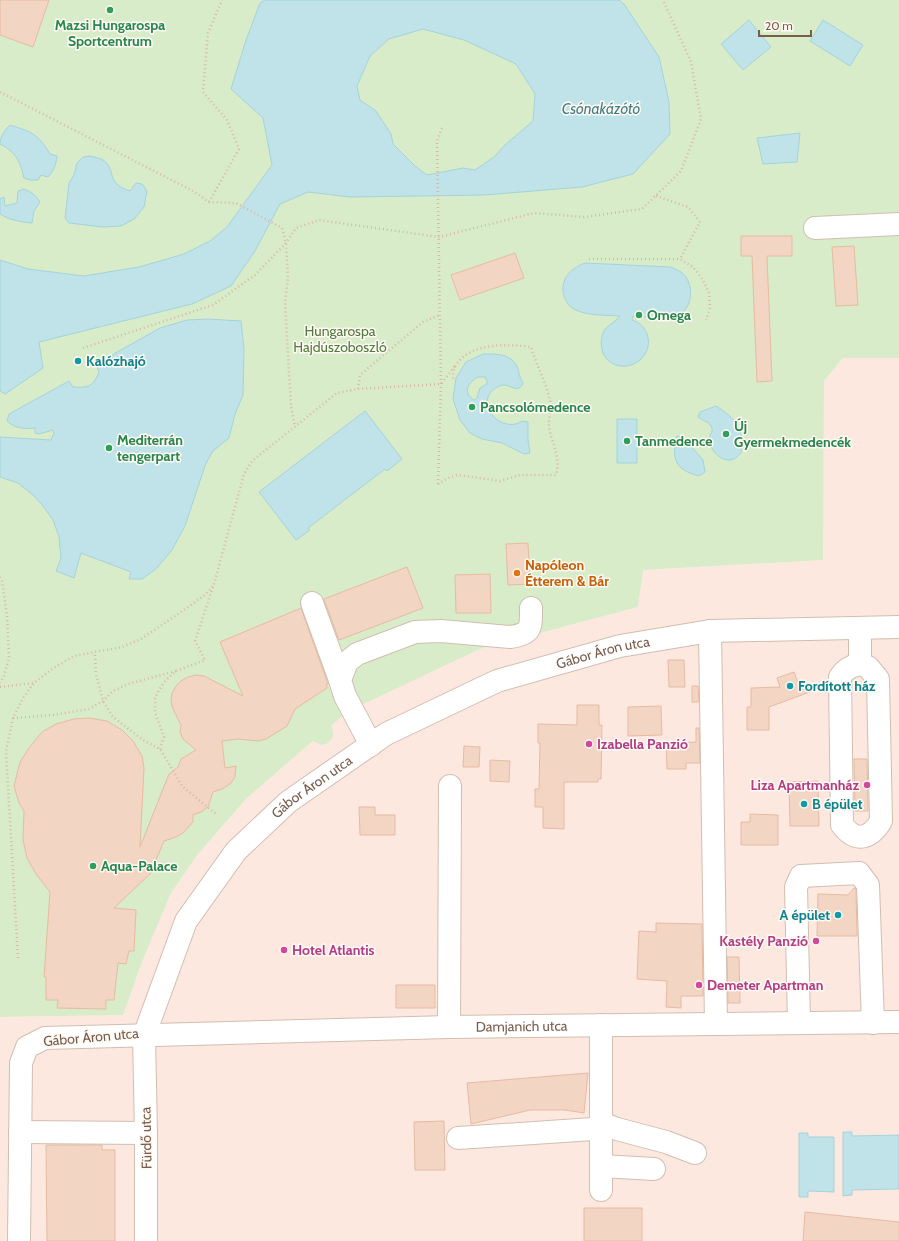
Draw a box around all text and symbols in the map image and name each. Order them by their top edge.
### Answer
marker: Mazsi Hungarospa Sportcentrum [105,5,115,15]
scale bar [759,12,811,38]
place label: Mazsi Hungarospa Sportcentrum [55,16,165,50]
text: 20 m [765,18,793,33]
water label: Csónakázótó [562,100,641,118]
place label: Omega [647,306,691,324]
marker: Omega [634,310,644,320]
park label: Hungarospa Hajdúszoboszló [293,322,387,356]
place label: Kalózhajó [86,352,146,370]
marker: Kalózhajó [73,356,83,366]
place label: Pancsolómedence [480,398,591,416]
marker: Pancsolómedence [467,402,477,412]
place label: Új Gyermekmedencék [734,417,851,451]
marker: Új Gyermekmedencék [721,429,731,439]
place label: Mediterrán tengerpart [117,431,183,465]
place label: Tanmedence [635,432,713,450]
marker: Tanmedence [622,436,632,446]
marker: Mediterrán tengerpart [104,443,114,453]
place label: Napóleon Étterem & Bár [525,556,609,590]
marker: Napóleon Étterem & Bár [512,568,522,578]
street label: Gábor Áron utca [554,632,651,673]
place label: Fordított ház [798,677,876,695]
marker: Fordított ház [785,681,795,691]
place label: Izabella Panzió [597,735,688,753]
marker: Izabella Panzió [584,739,594,749]
street label: Gábor Áron utca [267,751,356,822]
place label: Liza Apartmanház [751,776,859,794]
marker: Liza Apartmanház [862,780,872,790]
place label: B épület [812,795,863,813]
marker: B épület [799,799,809,809]
place label: Aqua-Palace [101,857,177,875]
marker: Aqua-Palace [88,861,98,871]
place label: A épület [780,906,830,924]
marker: A épület [833,910,843,920]
place label: Kastély Panzió [719,932,808,950]
marker: Kastély Panzió [811,936,821,946]
place label: Hotel Atlantis [292,941,374,959]
marker: Hotel Atlantis [279,945,289,955]
place label: Demeter Apartman [707,976,823,994]
marker: Demeter Apartman [694,980,704,990]
street label: Damjanich utca [476,1017,568,1036]
street label: Gábor Áron utca [42,1024,140,1050]
street label: Fürdő utca [136,1107,156,1169]

